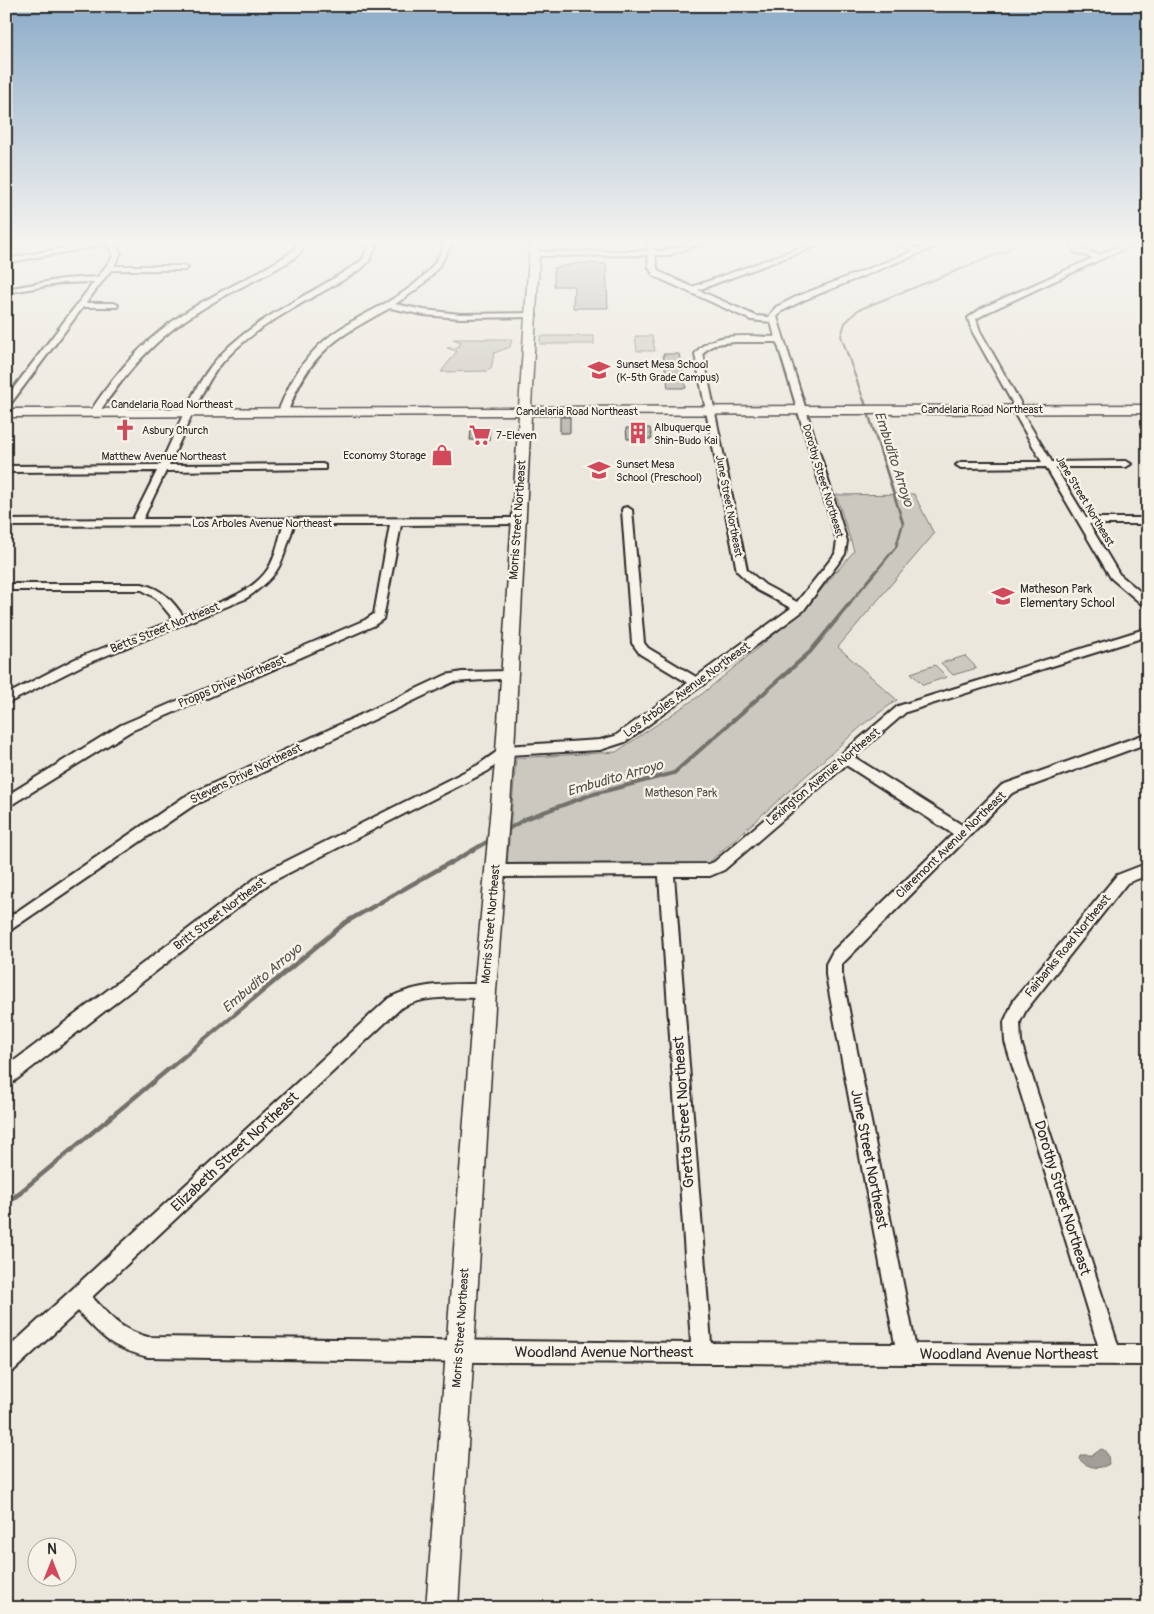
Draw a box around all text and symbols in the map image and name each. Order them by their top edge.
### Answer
school or university icon: Sunset Mesa School (K-5th Grade Campus) [586,357,612,383]
place label: Sunset Mesa School (K-5th Grade Campus) [616,358,720,384]
street label: Candelaria Road Northeast [111,398,233,411]
street label: Candelaria Road Northeast [921,403,1043,416]
street label: Candelaria Road Northeast [516,405,638,418]
water label: Embudito Arroyo [871,409,918,510]
church icon: Asbury Church [112,417,138,443]
building icon: Albuquerque Shin-Budo Kai [625,420,651,446]
place label: Albuquerque Shin-Budo Kai [654,421,717,447]
supermarket icon: 7-Eleven [467,422,493,448]
street label: Dorothy Street Northeast [800,423,847,540]
place label: Asbury Church [142,424,208,437]
place label: 7-Eleven [496,429,537,442]
shop icon: Economy Storage [429,442,455,468]
place label: Economy Storage [343,449,427,462]
street label: Matthew Avenue Northeast [102,450,227,463]
street label: Jane Street Northeast [1053,453,1117,549]
street label: June Street Northeast [713,454,745,559]
school or university icon: Sunset Mesa School (Preschool) [586,457,612,483]
place label: Sunset Mesa School (Preschool) [616,458,702,484]
street label: Morris Street Northeast [506,460,530,580]
street label: Los Arboles Avenue Northeast [192,517,333,530]
place label: Matheson Park Elementary School [1020,582,1115,611]
school or university icon: Matheson Park Elementary School [990,583,1016,609]
street label: Betts Street Northeast [108,599,222,657]
street label: Los Arboles Avenue Northeast [621,639,753,741]
street label: Propps Drive Northeast [176,652,288,711]
street label: Lexington Avenue Northeast [763,725,883,829]
street label: Stevens Drive Northeast [188,740,305,808]
water label: Embudito Arroyo [565,756,666,800]
park label: Matheson Park [645,786,717,801]
street label: Claremont Avenue Northeast [893,788,1009,902]
street label: Morris Street Northeast [478,863,504,984]
street label: Britt Street Northeast [171,874,269,954]
street label: Fairbanks Road Northeast [1022,891,1114,1000]
water label: Embudito Arroyo [219,939,307,1016]
street label: Gretta Street Northeast [669,1034,699,1189]
street label: Elizabeth Street Northeast [167,1087,303,1216]
street label: June Street Northeast [846,1088,892,1231]
street label: Dorothy Street Northeast [1029,1118,1095,1279]
street label: Morris Street Northeast [449,1268,473,1388]
street label: Woodland Avenue Northeast [515,1343,694,1362]
street label: Woodland Avenue Northeast [920,1345,1099,1364]
north arrow [28,1536,78,1586]
text: N [47,1541,57,1558]

